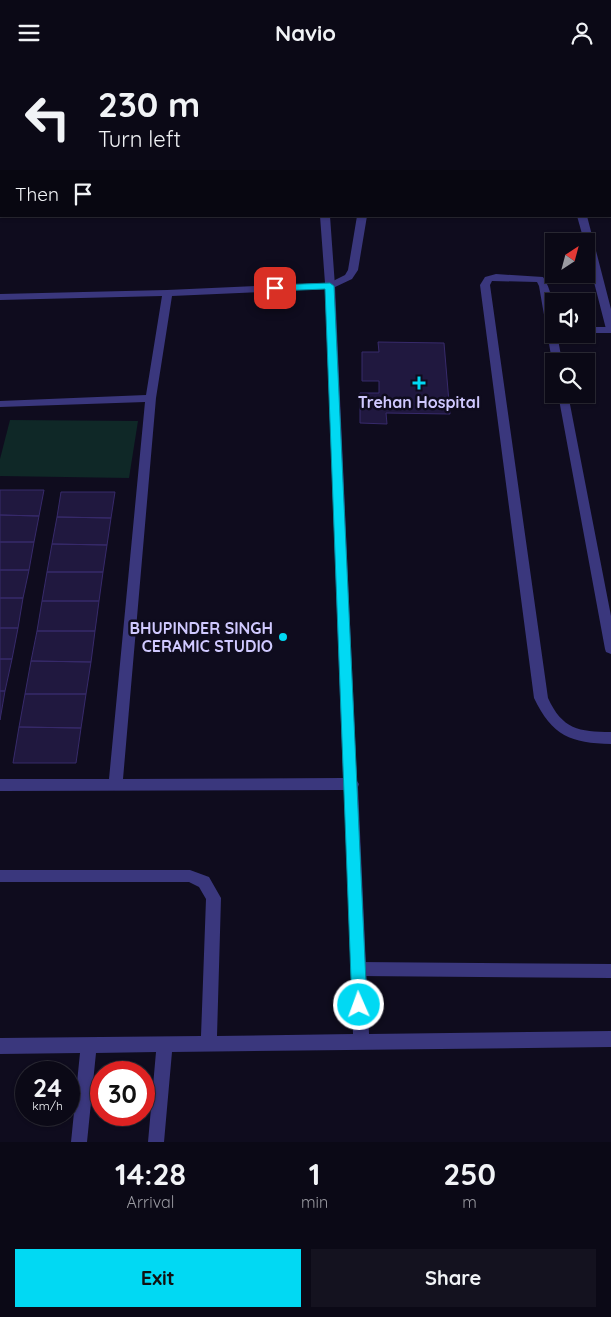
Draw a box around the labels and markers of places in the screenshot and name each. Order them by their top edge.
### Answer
pin [254,267,296,309]
marker: Trehan Hospital [412,376,426,390]
place label: Trehan Hospital [358,392,480,412]
place label: BHUPINDER SINGH CERAMIC STUDIO [130,618,273,656]
marker: BHUPINDER SINGH CERAMIC STUDIO [277,631,289,643]

